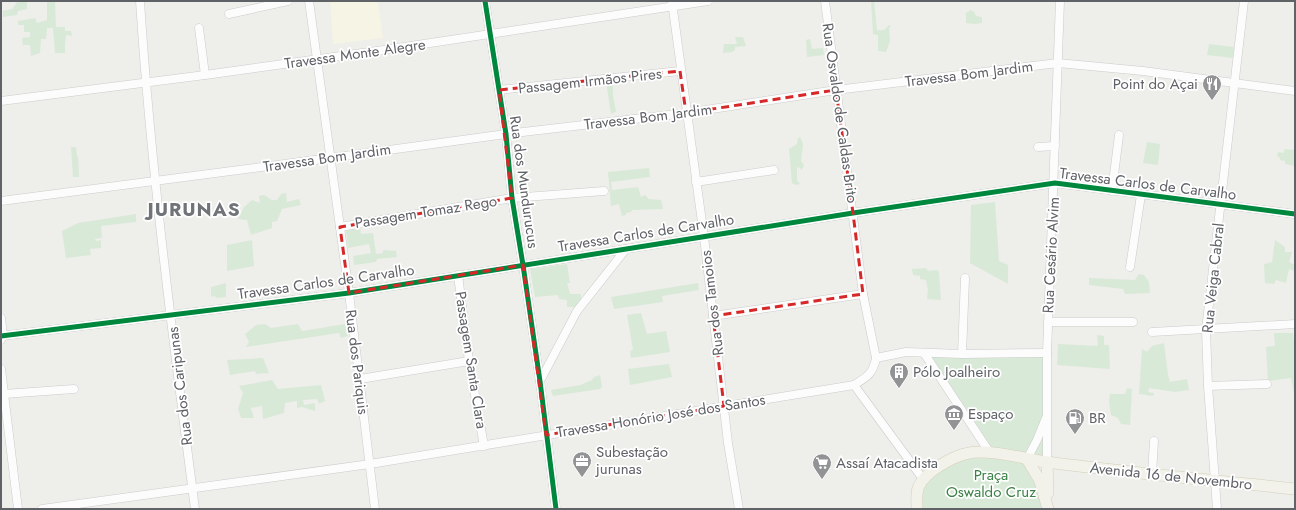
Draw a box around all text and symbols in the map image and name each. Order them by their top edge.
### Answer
street label: Rua Osvaldo de Caldas Brito [816,22,864,204]
street label: Travessa Monte Alegre [283,33,427,75]
street label: Travessa Bom Jardim [904,55,1034,93]
street label: Passagem Irmãos Pires [517,63,663,99]
place label: Point do Açai [1113,73,1198,95]
restaurant icon: Point do Açai [1201,73,1223,101]
street label: Travessa Bom Jardim [583,98,713,136]
street label: Rua dos Mundurucus [504,114,544,250]
street label: Travessa Bom Jardim [262,138,392,178]
street label: Travessa Carlos de Carvalho [1058,162,1238,206]
street label: Passagem Tomaz Rego [353,190,499,234]
district label: JURUNAS [143,196,241,223]
street label: Rua Cesário Alvim [1037,196,1065,314]
street label: Travessa Carlos de Carvalho [556,208,736,258]
street label: Rua Veiga Cabral [1196,222,1230,334]
street label: Rua dos Tamoios [695,249,729,357]
street label: Travessa Carlos de Carvalho [236,259,416,305]
street label: Passagem Santa Clara [449,290,493,430]
street label: Rua dos Pariquis [340,308,374,416]
street label: Rua dos Caripunas [162,325,198,447]
building icon: Pólo Joalheiro [888,361,910,389]
place label: Pólo Joalheiro [913,361,1000,383]
street label: Travessa Honório José dos Santos [555,389,767,443]
museum icon: Espaço [943,403,965,431]
place label: Espaço [968,403,1013,425]
fuel station icon: BR [1064,407,1086,435]
place label: BR [1089,407,1106,429]
place label: Subestação jurunas [595,441,668,480]
office icon: Subestação jurunas [571,450,593,478]
supermarket icon: Assaí Atacadista [811,452,833,480]
place label: Assaí Atacadista [836,452,938,474]
street label: Avenida 16 de Novembro [1089,457,1253,495]
park label: Praça Oswaldo Cruz [946,464,1036,503]

